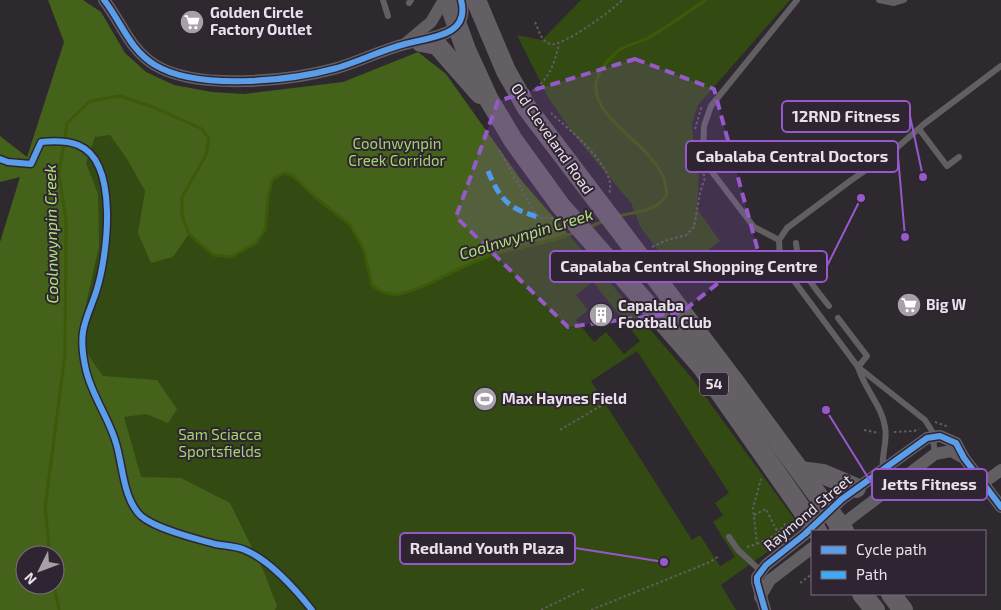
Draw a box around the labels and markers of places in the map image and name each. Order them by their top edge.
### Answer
place label: Golden Circle Factory Outlet [210,3,312,39]
supermarket icon: Golden Circle Factory Outlet [179,9,205,35]
callout: 12RND Fitness [782,101,910,132]
callout: Cabalaba Central Doctors [686,141,898,172]
callout: Capalaba Central Shopping Centre [550,251,827,282]
supermarket icon: Big W [896,292,922,318]
place label: Big W [926,295,967,313]
place label: Capalaba Football Club [618,296,712,331]
building icon: Capalaba Football Club [588,302,614,328]
sports icon: Max Haynes Field [472,386,498,412]
place label: Max Haynes Field [502,389,627,408]
callout: Jetts Fitness [872,469,987,500]
callout: Redland Youth Plaza [400,533,575,564]

